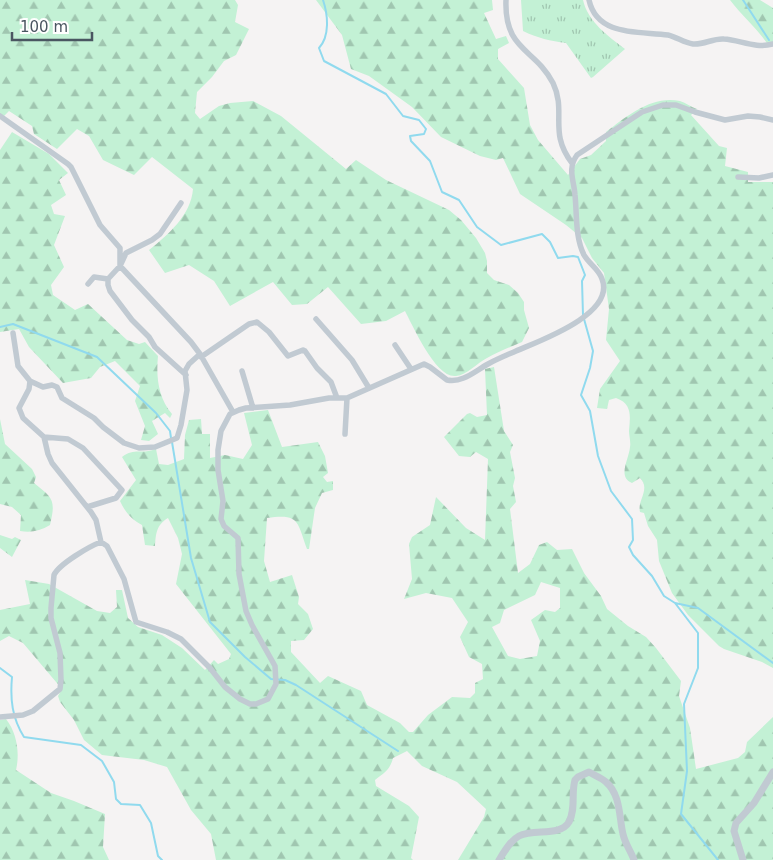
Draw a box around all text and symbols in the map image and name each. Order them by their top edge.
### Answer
scale bar [12,10,92,42]
text: 100 m [20,18,68,36]

